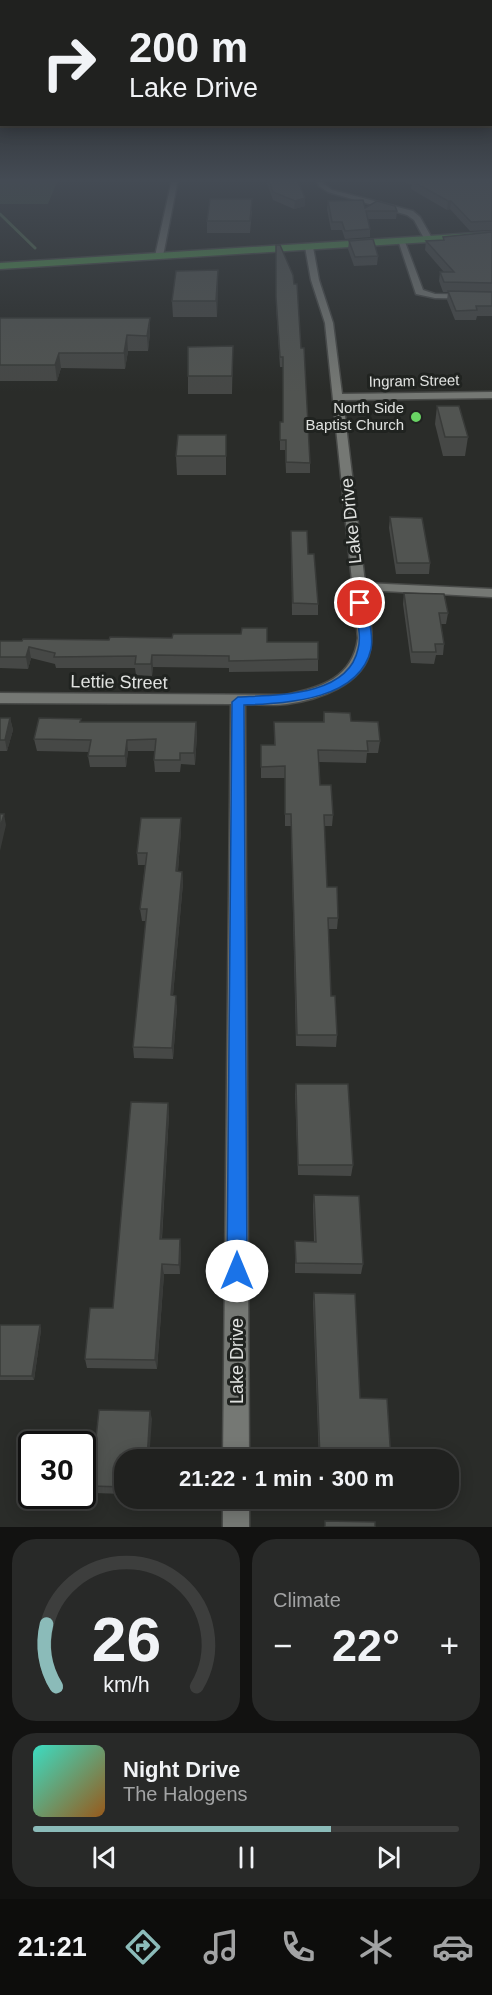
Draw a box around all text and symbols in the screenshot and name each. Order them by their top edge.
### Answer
icon: right [30,24,108,102]
text: 200 m [129,24,248,71]
text: Lake Drive [129,73,258,103]
street label: Ingram Street [368,371,460,390]
place label: North Side Baptist Church [306,399,404,433]
marker: North Side Baptist Church [409,410,423,424]
street label: Lake Drive [337,477,365,565]
pin [334,577,385,628]
icon: arrive [343,586,376,619]
street label: Lettie Street [70,671,168,693]
position arrow [205,1239,269,1303]
street label: Lake Drive [227,1318,247,1404]
speed limit sign: 30 [18,1431,96,1509]
text: 21:22 · 1 min · 300 m [179,1466,394,1491]
text: Climate [273,1589,341,1611]
text: 26 [91,1605,161,1674]
text: 22° [332,1620,400,1671]
text: − [273,1627,292,1664]
text: + [440,1627,459,1664]
text: km/h [103,1673,149,1697]
text: Night Drive [123,1757,240,1782]
text: The Halogens [123,1783,248,1805]
icon: previous [88,1841,121,1874]
icon: pause [230,1841,263,1874]
icon: next [372,1841,405,1874]
icon: directions [122,1926,164,1968]
icon: music [200,1926,242,1968]
icon: phone [277,1926,319,1968]
icon: climate [355,1926,397,1968]
icon: car [432,1926,474,1968]
text: 21:21 [18,1932,87,1962]

